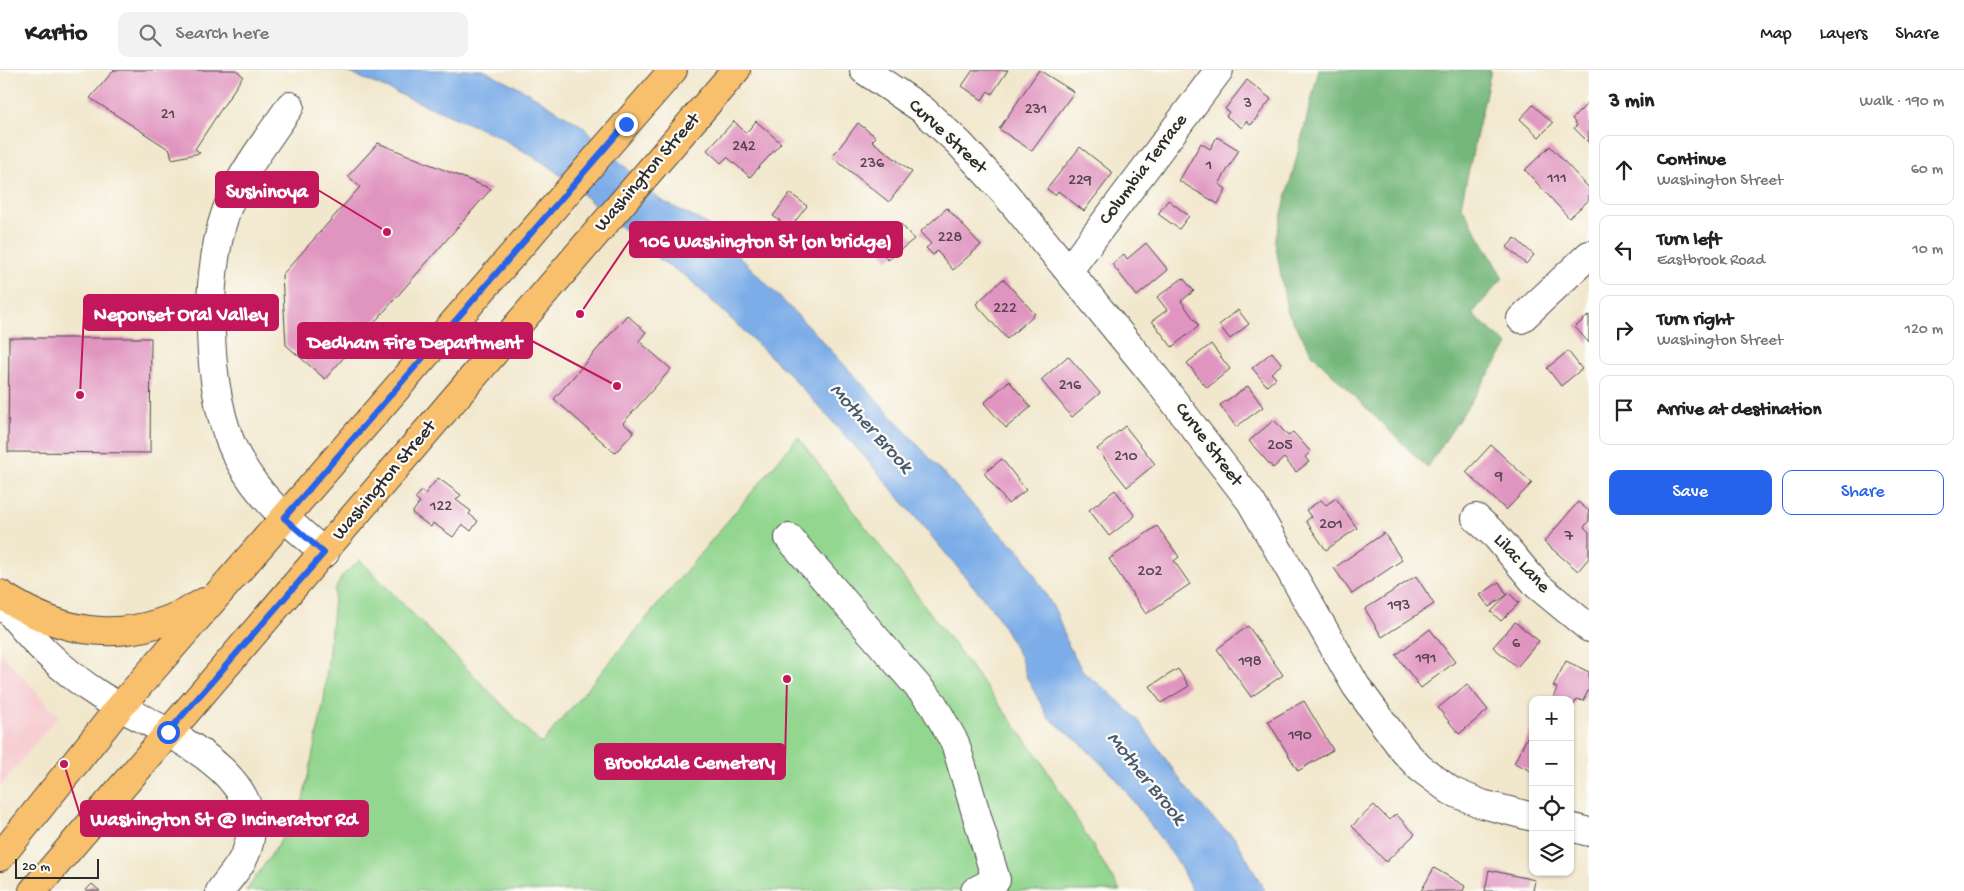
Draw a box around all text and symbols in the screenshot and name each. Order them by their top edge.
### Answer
search box [118,12,468,57]
text: Kartio [25,20,88,49]
icon: search [136,21,164,49]
text: Search here [176,23,269,46]
text: Map [1760,24,1792,45]
text: Layers [1820,24,1867,45]
text: Share [1895,24,1939,45]
text: 3 min [1609,90,1654,115]
text: Walk · 190 m [1860,93,1944,112]
street label: Curve Street [903,95,993,181]
house number: 3 [1243,95,1252,114]
house number: 231 [1025,101,1047,120]
house number: 21 [161,106,175,125]
street label: Washington Street [590,107,707,237]
street label: Columbia Terrace [1095,110,1193,230]
route end [615,113,638,136]
house number: 242 [732,138,756,157]
text: Continue [1657,149,1726,172]
house number: 236 [860,155,885,174]
icon: ahead [1610,156,1638,184]
house number: 1 [1205,157,1212,176]
text: 60 m [1911,161,1943,180]
house number: 111 [1546,170,1567,189]
callout: Sushinoya [216,172,318,207]
house number: 229 [1068,172,1092,191]
text: Washington Street [1657,172,1783,191]
text: Sushinoya [226,182,309,205]
callout: 106 Washington St (on bridge) [630,222,902,257]
house number: 228 [938,229,962,248]
text: Turn left [1657,229,1721,252]
text: 106 Washington St (on bridge) [639,232,892,255]
icon: left [1610,236,1638,264]
text: 10 m [1912,241,1943,260]
text: Eastbrook Road [1657,252,1765,271]
callout: Neponset Oral Valley [84,295,278,330]
house number: 222 [993,300,1017,319]
text: Neponset Oral Valley [94,305,268,328]
text: Turn right [1657,309,1733,332]
icon: right [1610,316,1638,344]
text: 120 m [1904,321,1943,340]
callout: Dedham Fire Department [298,323,532,358]
text: Washington Street [1657,332,1783,351]
text: Dedham Fire Department [306,333,524,356]
house number: 216 [1059,377,1082,396]
water label: Mother Brook [824,380,918,480]
icon: arrive [1610,396,1638,424]
street label: Curve Street [1169,398,1248,493]
text: Arrive at destination [1657,399,1821,422]
street label: Washington Street [328,415,443,546]
house number: 205 [1267,437,1293,456]
house number: 210 [1114,448,1138,467]
house number: 9 [1494,468,1503,487]
button: Save [1609,470,1772,515]
button: Share [1782,470,1944,515]
house number: 122 [429,498,452,517]
house number: 201 [1319,516,1343,535]
house number: 7 [1564,528,1574,547]
street label: Lilac Lane [1488,529,1554,599]
house number: 202 [1138,563,1163,582]
house number: 193 [1387,597,1410,616]
house number: 6 [1512,635,1521,654]
house number: 191 [1415,650,1436,669]
house number: 198 [1237,653,1262,672]
map controls [1529,696,1574,876]
button: + [1529,696,1574,741]
route start [157,721,180,744]
house number: 190 [1287,727,1312,746]
water label: Mother Brook [1101,728,1191,831]
button: − [1529,741,1574,786]
callout: Brookdale Cemetery [595,744,785,779]
text: Brookdale Cemetery [604,753,775,776]
button: locate [1529,786,1574,831]
callout: Washington St @ Incinerator Rd [81,801,368,836]
text: Washington St @ Incinerator Rd [90,810,360,833]
button: layers [1529,831,1574,876]
scale bar [15,856,99,879]
text: 20 m [22,859,50,876]

